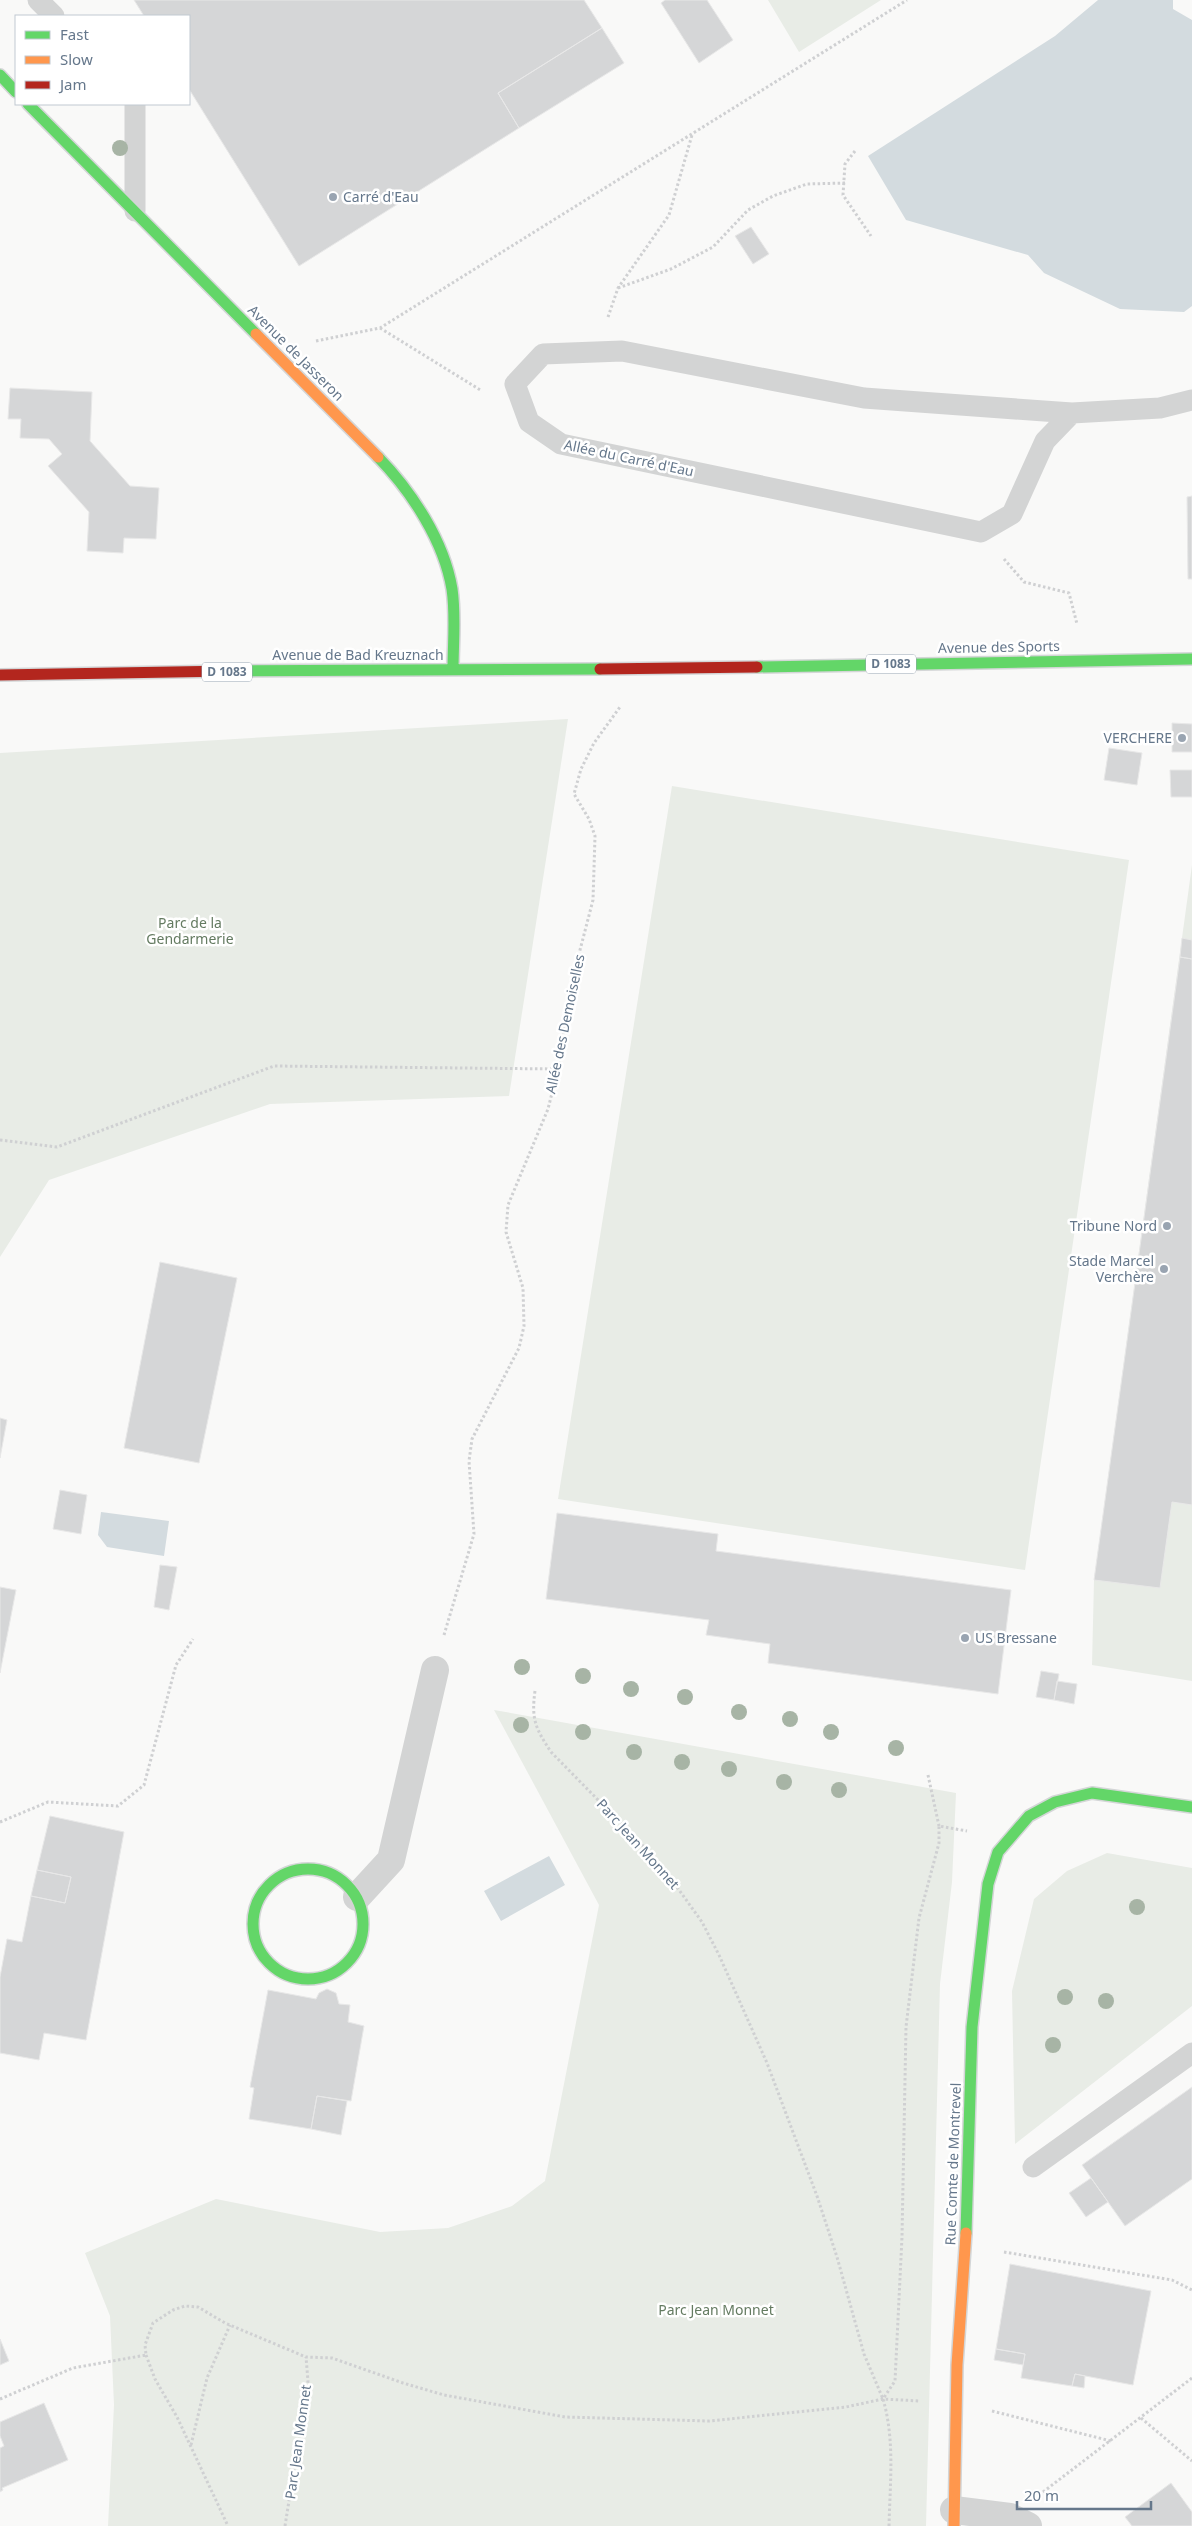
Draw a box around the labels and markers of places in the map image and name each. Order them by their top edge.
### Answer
place label: Carré d'Eau [343,187,419,206]
marker: Carré d'Eau [327,191,339,203]
place label: VERCHERE [1104,728,1172,747]
marker: VERCHERE [1176,732,1188,744]
place label: Tribune Nord [1070,1216,1157,1235]
marker: Tribune Nord [1161,1220,1173,1232]
place label: Stade Marcel Verchère [1069,1251,1154,1286]
marker: Stade Marcel Verchère [1158,1263,1170,1275]
place label: US Bressane [975,1628,1057,1647]
marker: US Bressane [959,1632,971,1644]

